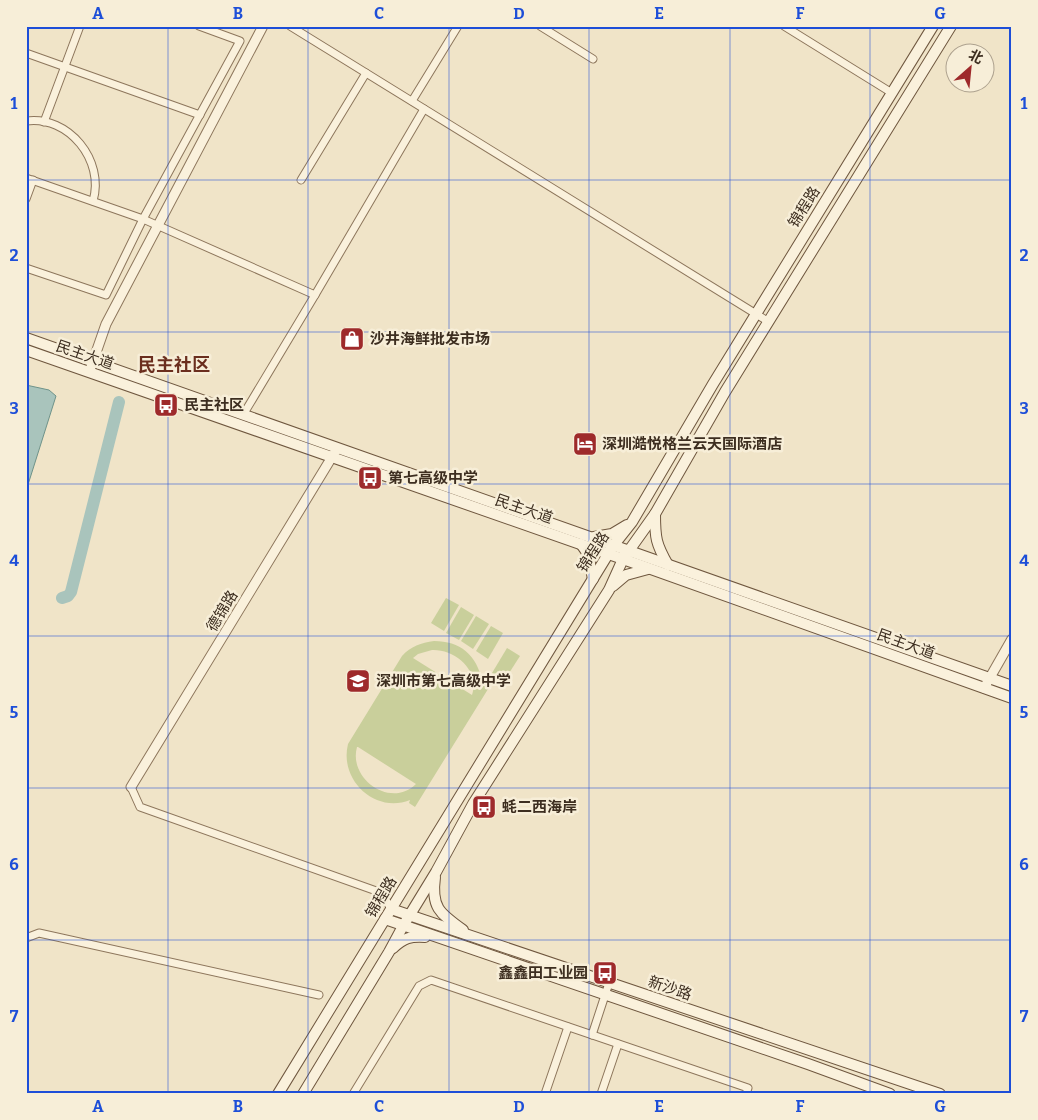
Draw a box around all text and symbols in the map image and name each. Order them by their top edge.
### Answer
text: A [92,4,104,23]
text: B [233,4,243,23]
text: C [374,4,384,23]
text: D [513,4,525,23]
text: E [654,4,664,23]
text: F [796,4,805,23]
text: G [934,4,946,23]
north arrow [946,42,996,92]
text: 北 [966,46,986,68]
text: 1 [11,94,18,113]
text: 1 [1021,94,1028,113]
street label: 锦程路 [784,183,824,231]
text: 2 [9,246,19,265]
text: 2 [1019,246,1029,265]
shop icon: 沙井海鲜批发市场 [339,326,365,352]
place label: 沙井海鲜批发市场 [370,330,490,348]
street label: 民主大道 [54,337,116,373]
district label: 民主社区 [138,354,210,376]
bus stop icon: 民主社区 [153,392,179,418]
place label: 民主社区 [184,396,244,414]
text: 3 [9,399,19,418]
text: 3 [1019,399,1029,418]
hotel icon: 深圳澔悦格兰云天国际酒店 [572,431,598,457]
place label: 深圳澔悦格兰云天国际酒店 [602,435,782,453]
bus stop icon: 第七高级中学 [357,465,383,491]
place label: 第七高级中学 [388,469,478,487]
street label: 民主大道 [493,491,555,527]
street label: 锦程路 [573,528,613,576]
text: 4 [9,551,19,570]
text: 4 [1019,551,1029,570]
street label: 德锦路 [203,587,241,635]
street label: 民主大道 [875,625,937,663]
school or university icon: 深圳市第七高级中学 [345,668,371,694]
place label: 深圳市第七高级中学 [376,672,511,690]
text: 5 [10,703,19,722]
text: 5 [1020,703,1029,722]
bus stop icon: 蚝二西海岸 [471,794,497,820]
place label: 蚝二西海岸 [502,798,577,816]
text: 6 [9,855,19,874]
text: 6 [1019,855,1029,874]
street label: 锦程路 [362,873,400,921]
bus stop icon: 鑫鑫田工业园 [592,960,618,986]
place label: 鑫鑫田工业园 [498,964,588,982]
street label: 新沙路 [646,972,694,1004]
text: 7 [10,1007,19,1026]
text: 7 [1020,1007,1029,1026]
text: A [92,1097,104,1116]
text: B [233,1097,243,1116]
text: C [374,1097,384,1116]
text: D [513,1097,525,1116]
text: E [654,1097,664,1116]
text: F [796,1097,805,1116]
text: G [934,1097,946,1116]

